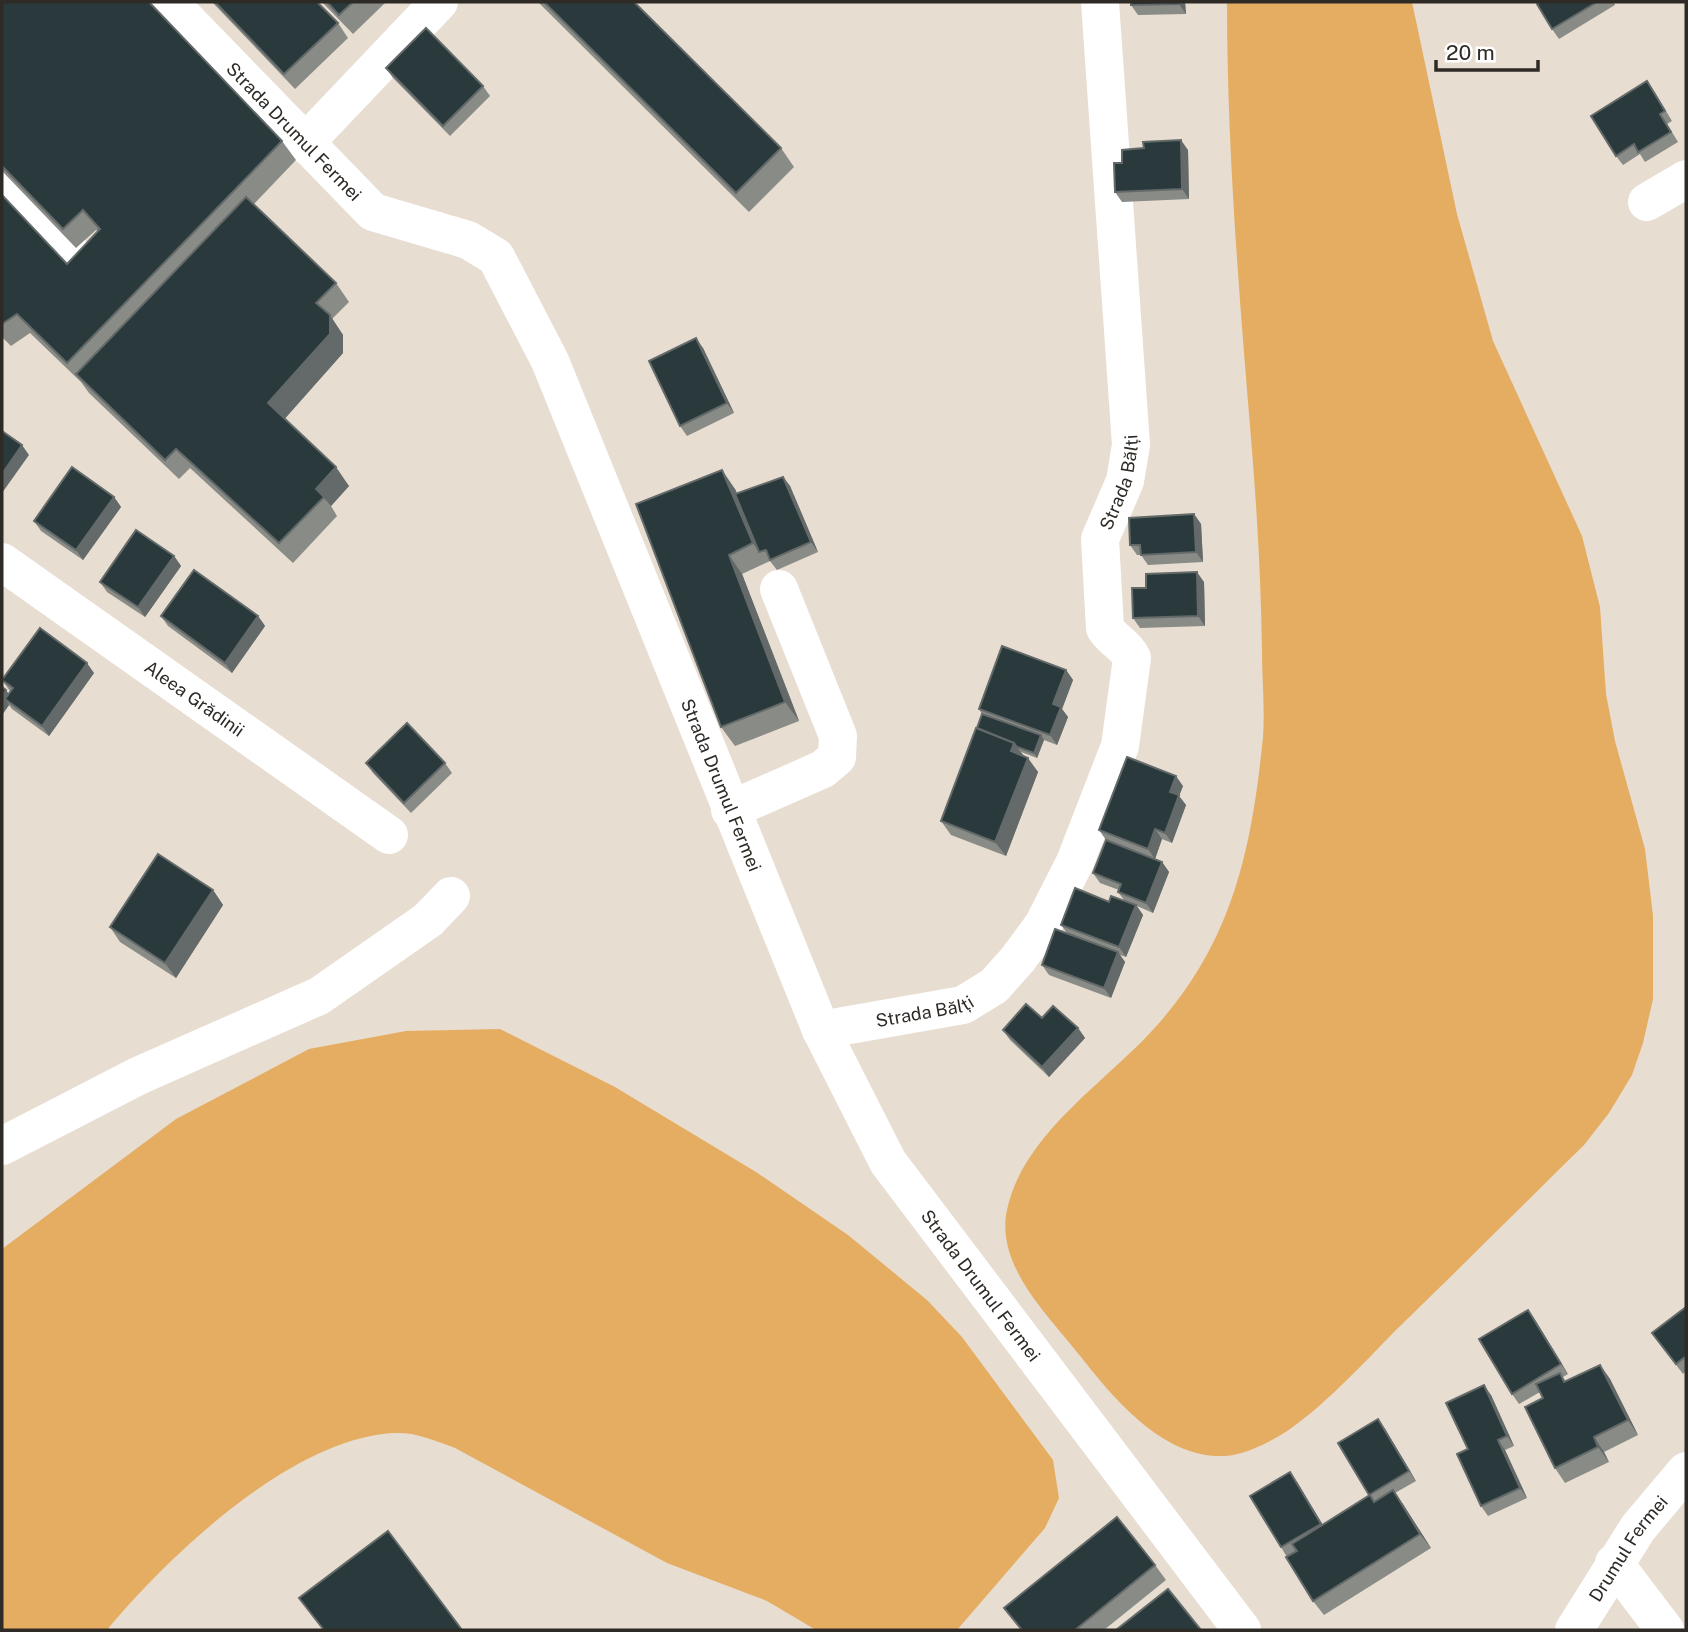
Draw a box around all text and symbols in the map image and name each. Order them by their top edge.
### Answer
scale bar [1436,28,1538,72]
text: 20 m [1446,40,1495,65]
street label: Strada Drumul Fermei [223,58,366,205]
street label: Strada Bălți [1095,434,1142,533]
street label: Aleea Grădinii [141,656,249,740]
street label: Strada Drumul Fermei [677,695,766,874]
street label: Strada Bălți [874,991,977,1031]
street label: Strada Drumul Fermei [917,1205,1045,1365]
street label: Drumul Fermei [1584,1491,1672,1605]

